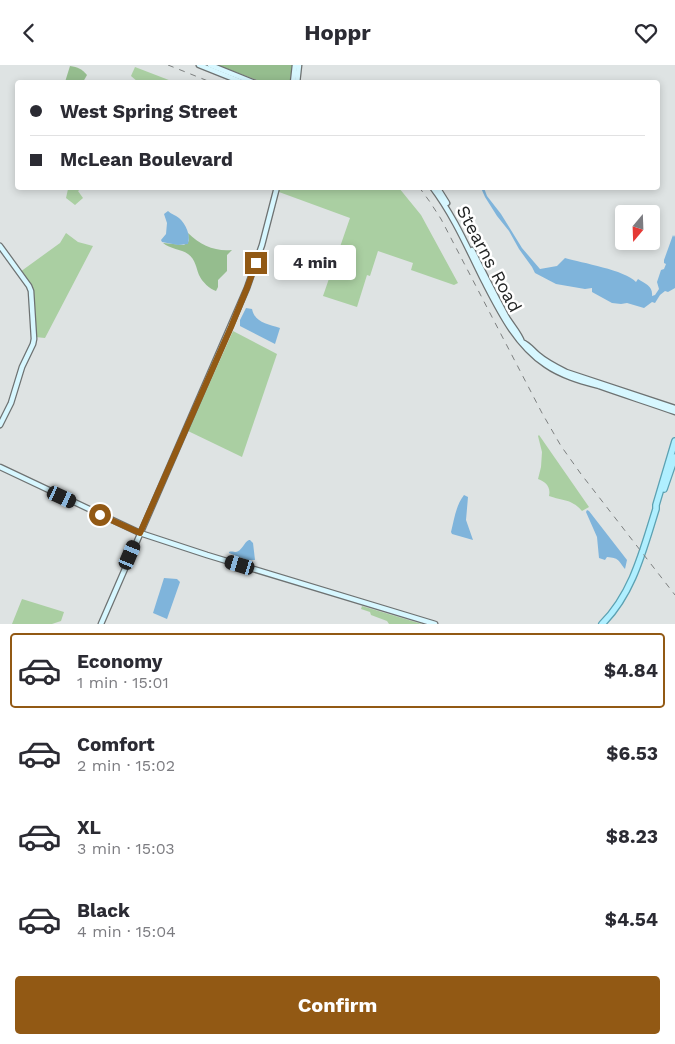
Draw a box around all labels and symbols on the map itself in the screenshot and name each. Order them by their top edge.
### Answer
street label: Stearns Road [453,202,526,316]
north arrow [615,205,660,250]
callout: 4 min [274,245,356,281]
route end [245,252,267,274]
car [45,484,78,510]
route start [89,504,111,526]
car [117,538,142,572]
car [223,553,256,577]

